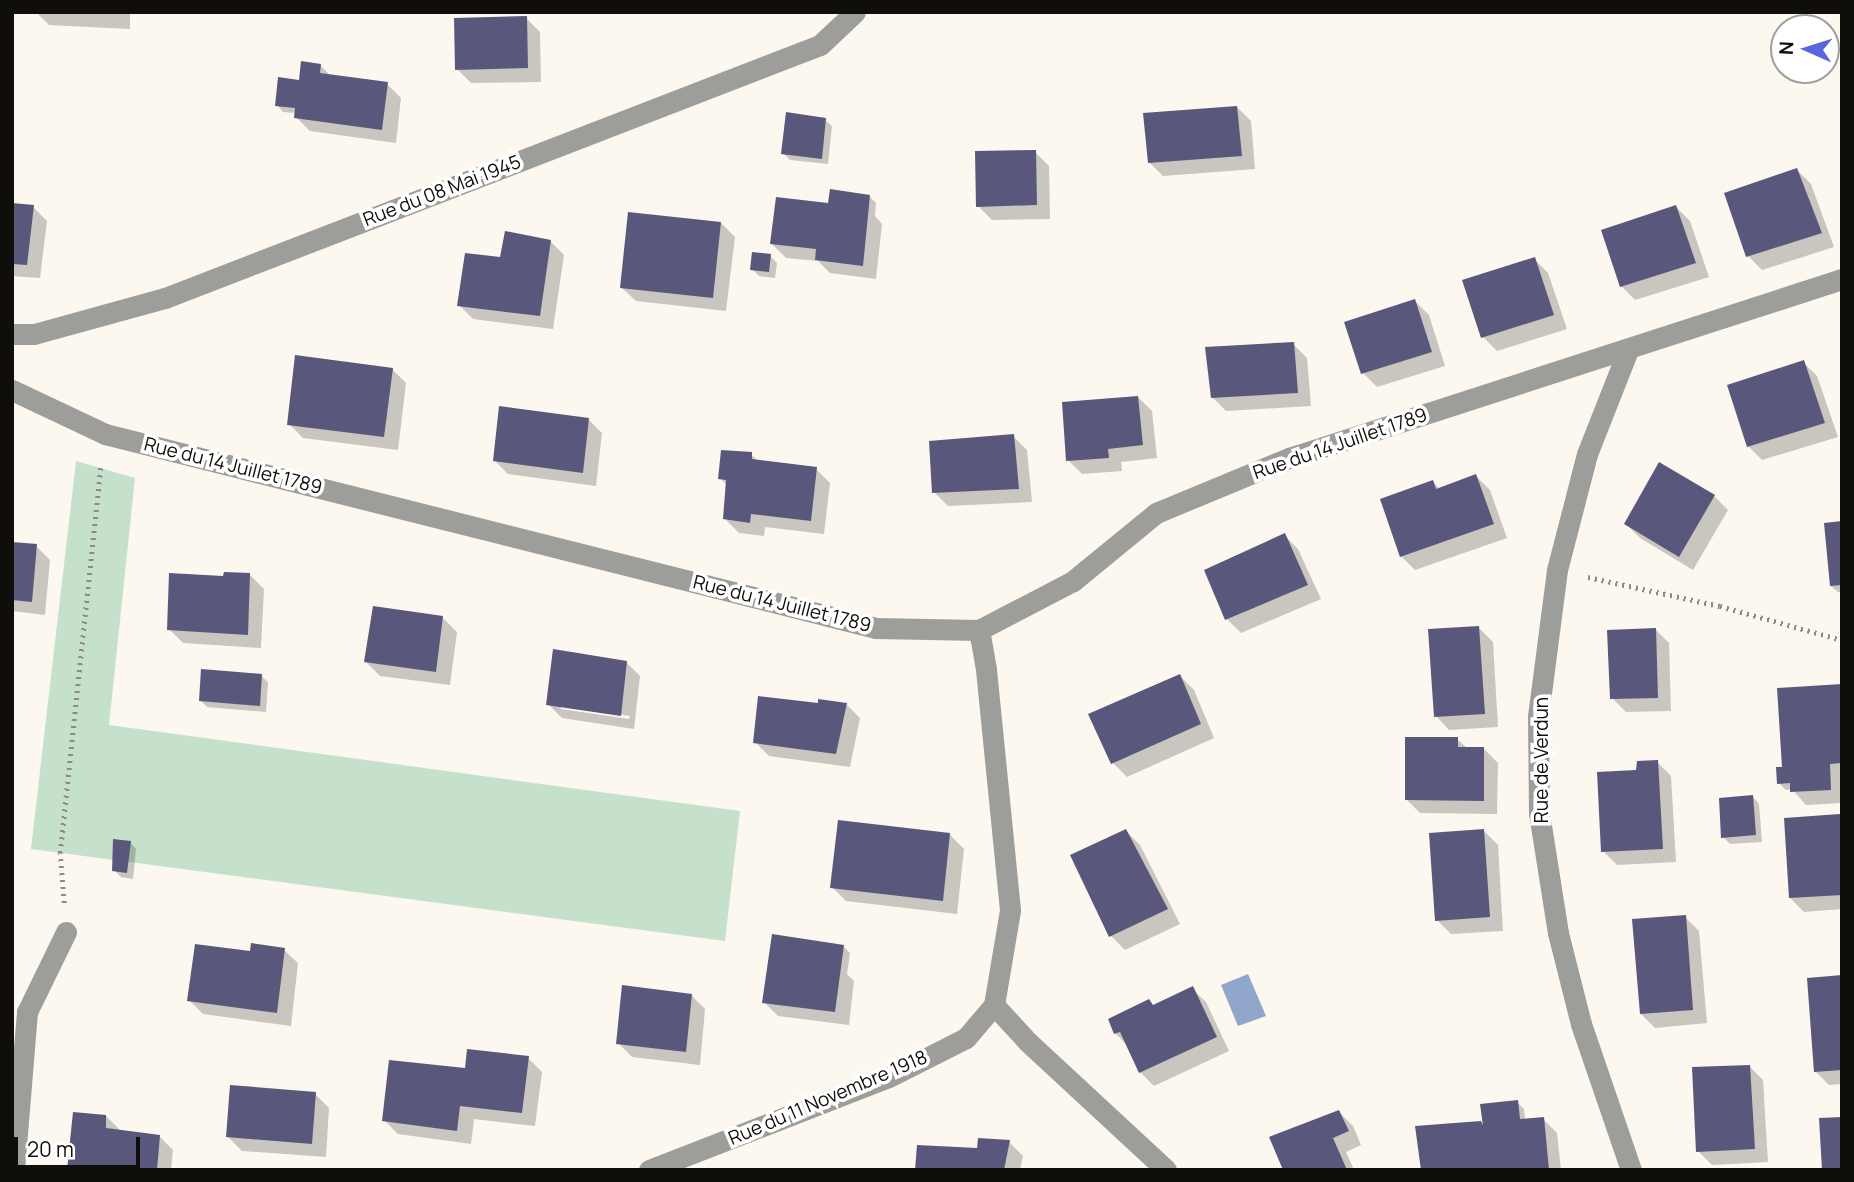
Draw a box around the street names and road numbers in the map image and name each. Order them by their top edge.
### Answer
street label: Rue du 08 Mai 1945 [360,150,524,232]
street label: Rue du 14 Juillet 1789 [1250,403,1430,485]
street label: Rue du 14 Juillet 1789 [142,433,324,499]
street label: Rue du 14 Juillet 1789 [691,571,873,637]
street label: Rue de Verdun [1531,697,1553,823]
street label: Rue du 11 Novembre 1918 [725,1046,931,1150]

